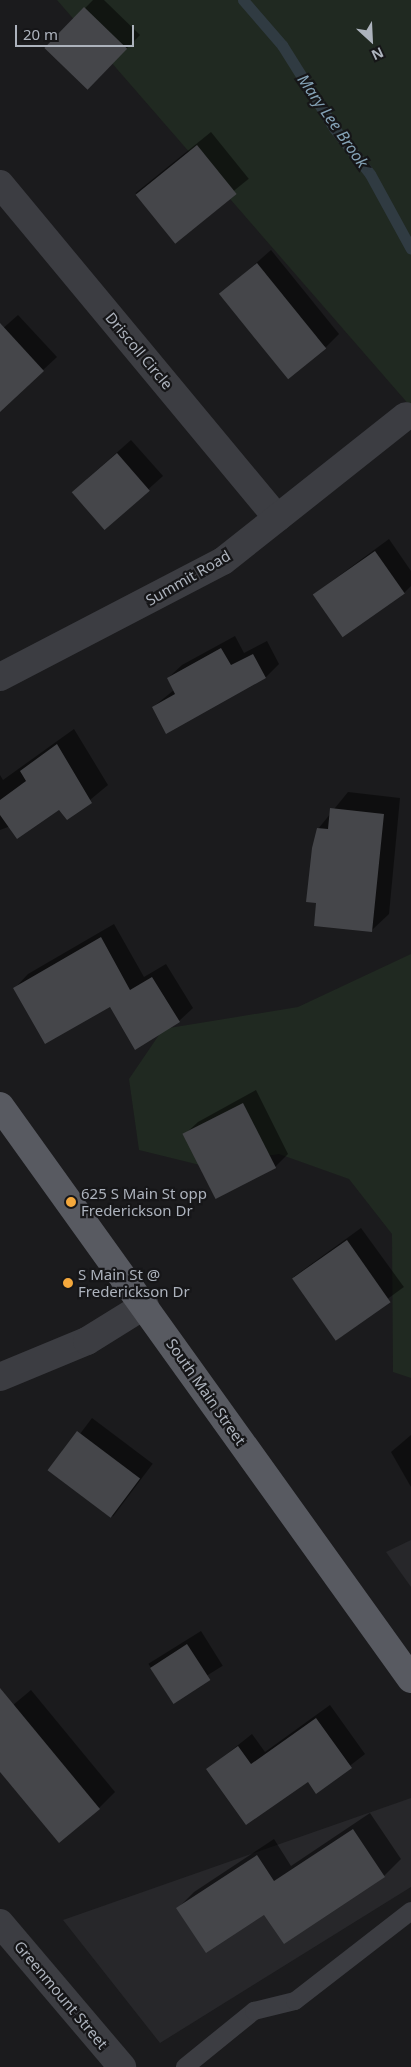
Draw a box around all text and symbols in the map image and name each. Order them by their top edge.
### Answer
scale bar [18,15,136,47]
north arrow [346,15,396,65]
text: 20 m [23,24,58,44]
text: N [368,43,387,65]
water label: Mary Lee Brook [294,70,372,172]
street label: Driscoll Circle [102,309,176,393]
street label: Summit Road [142,547,234,609]
place label: 625 S Main St opp Frederickson Dr [81,1184,207,1219]
marker: 625 S Main St opp Frederickson Dr [65,1196,77,1208]
place label: S Main St @ Frederickson Dr [78,1265,190,1300]
marker: S Main St @ Frederickson Dr [62,1277,74,1289]
street label: South Main Street [162,1335,250,1449]
street label: Greenmount Street [10,1937,112,2053]

